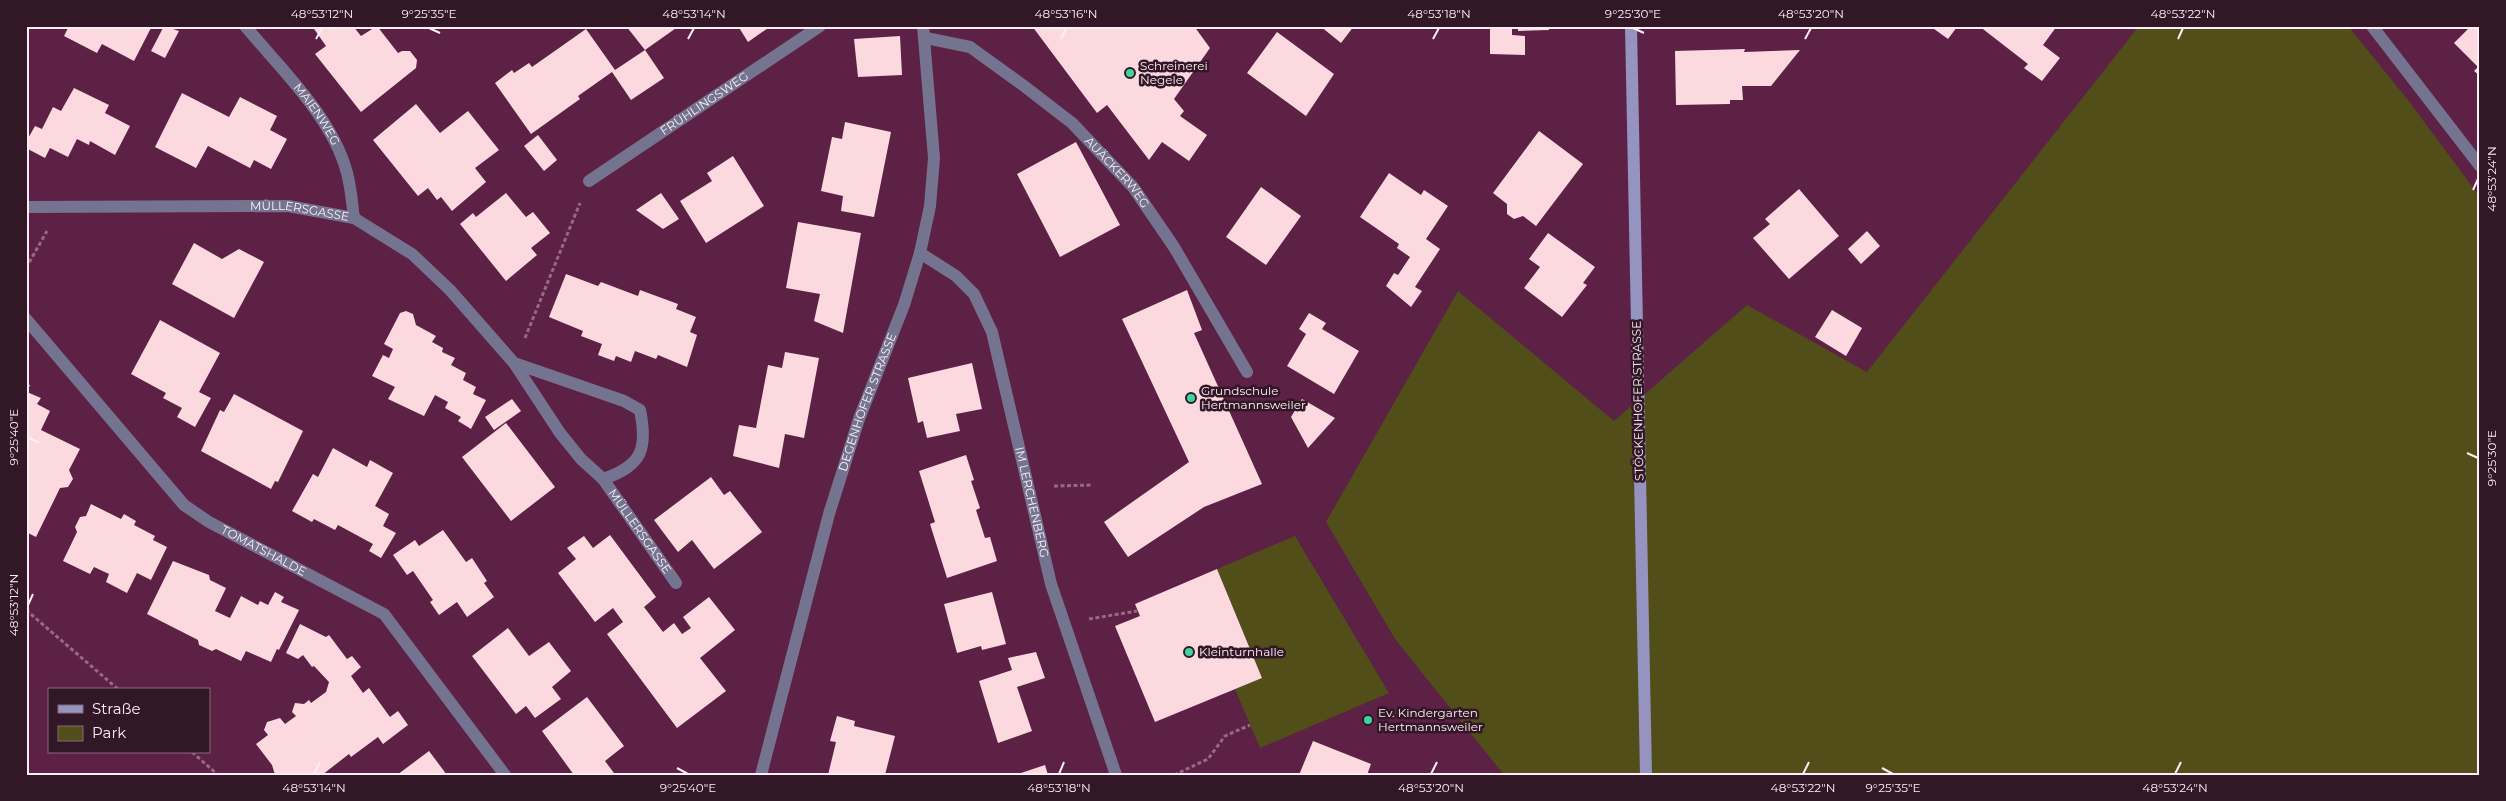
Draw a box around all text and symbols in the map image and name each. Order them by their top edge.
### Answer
text: 48°53'12"N [291,6,353,21]
text: 9°25'35"E [402,6,456,21]
text: 48°53'14"N [662,6,726,21]
text: 48°53'16"N [1035,6,1098,21]
text: 48°53'18"N [1407,6,1471,21]
text: 9°25'30"E [1605,6,1661,21]
text: 48°53'20"N [1778,6,1844,21]
text: 48°53'22"N [2151,6,2215,21]
place label: Schreinerei Negele [1140,58,1208,87]
marker: Schreinerei Negele [1124,67,1136,79]
street label: FRÜHLINGSWEG [657,68,751,138]
street label: MAIENWEG [291,80,343,148]
street label: AUÄCKERWEG [1082,133,1153,211]
text: 48°53'24"N [2484,146,2499,212]
street label: MÜLLERSGASSE [250,198,350,224]
street label: STÖCKENHOFER STRASSE [1629,321,1646,481]
street label: DEGENHOFER STRASSE [835,331,899,473]
place label: Grundschule Hertmannsweiler [1201,383,1306,412]
marker: Grundschule Hertmannsweiler [1185,392,1197,404]
text: 9°25'40"E [6,409,21,465]
text: 9°25'30"E [2484,430,2499,486]
street label: IM LERCHENBERG [1012,445,1053,559]
street label: MÜLLERSGASSE [605,486,675,576]
street label: TOMATSHALDE [219,522,309,579]
text: 48°53'12"N [6,574,21,636]
place label: Kleinturnhalle [1199,644,1284,659]
marker: Kleinturnhalle [1183,646,1195,658]
legend [48,688,210,754]
text: Straße [92,699,141,718]
place label: Ev. Kindergarten Hertmannsweiler [1378,705,1483,734]
marker: Ev. Kindergarten Hertmannsweiler [1362,714,1374,726]
text: Park [92,723,126,742]
text: 48°53'14"N [282,780,346,795]
text: 9°25'40"E [660,780,716,795]
text: 48°53'18"N [1027,780,1091,795]
text: 48°53'20"N [1398,780,1464,795]
text: 48°53'22"N [1771,780,1835,795]
text: 9°25'35"E [1866,780,1920,795]
text: 48°53'24"N [2142,780,2208,795]

